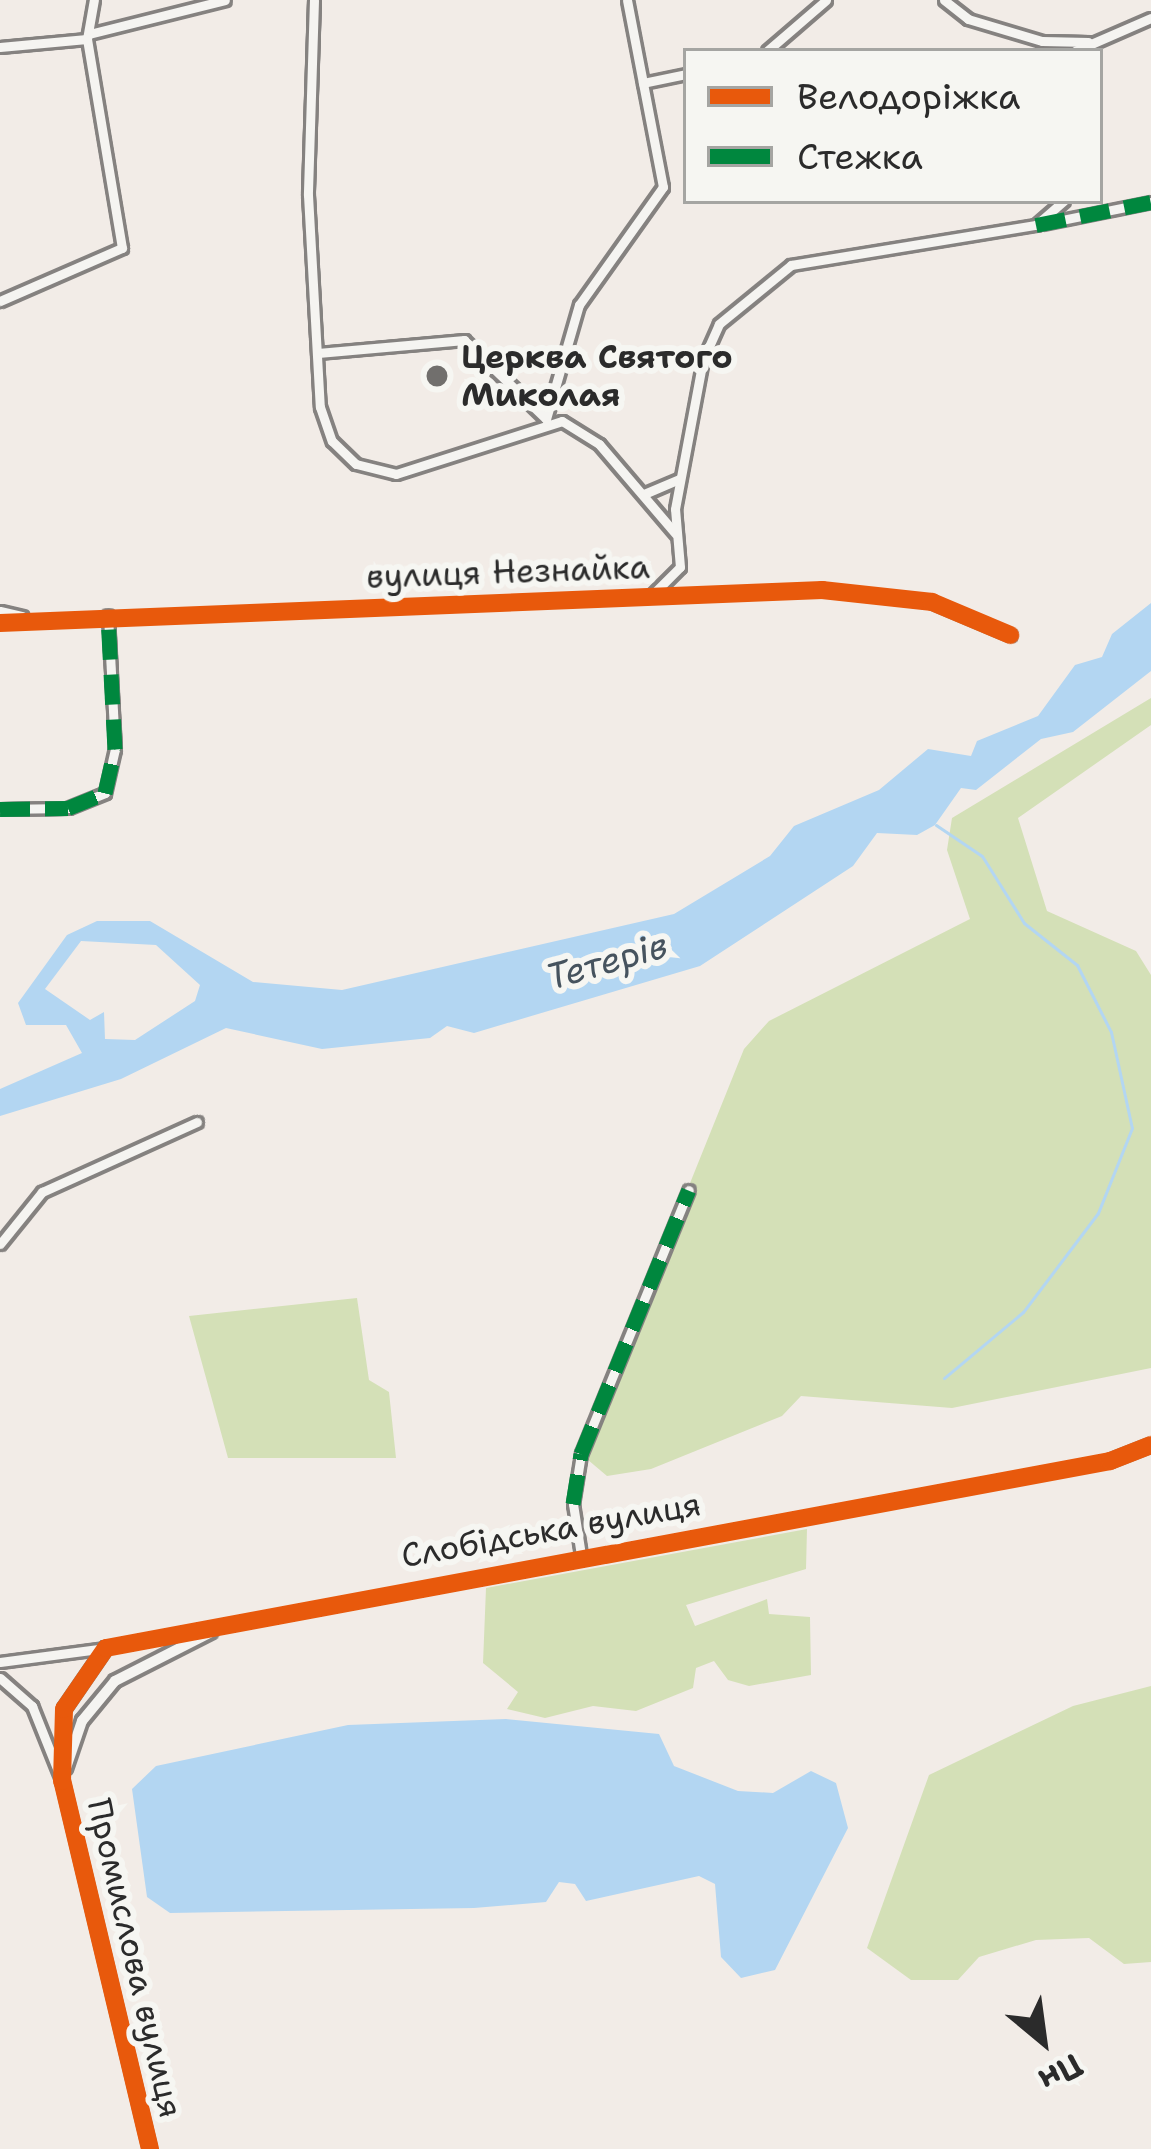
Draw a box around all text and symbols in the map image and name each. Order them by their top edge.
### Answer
legend [683,48,1103,204]
text: Велодоріжка [797,72,1020,121]
text: Стежка [797,132,923,181]
place label: Церква Святого Миколая [461,337,733,415]
marker: Церква Святого Миколая [424,363,450,389]
street label: вулиця Незнайка [366,547,650,597]
water label: Тетерів [542,923,672,999]
street label: Слобідська вулиця [398,1484,704,1576]
street label: Промислова вулиця [79,1795,191,2121]
north arrow [983,1981,1103,2101]
text: Пн [1031,2043,1091,2103]

